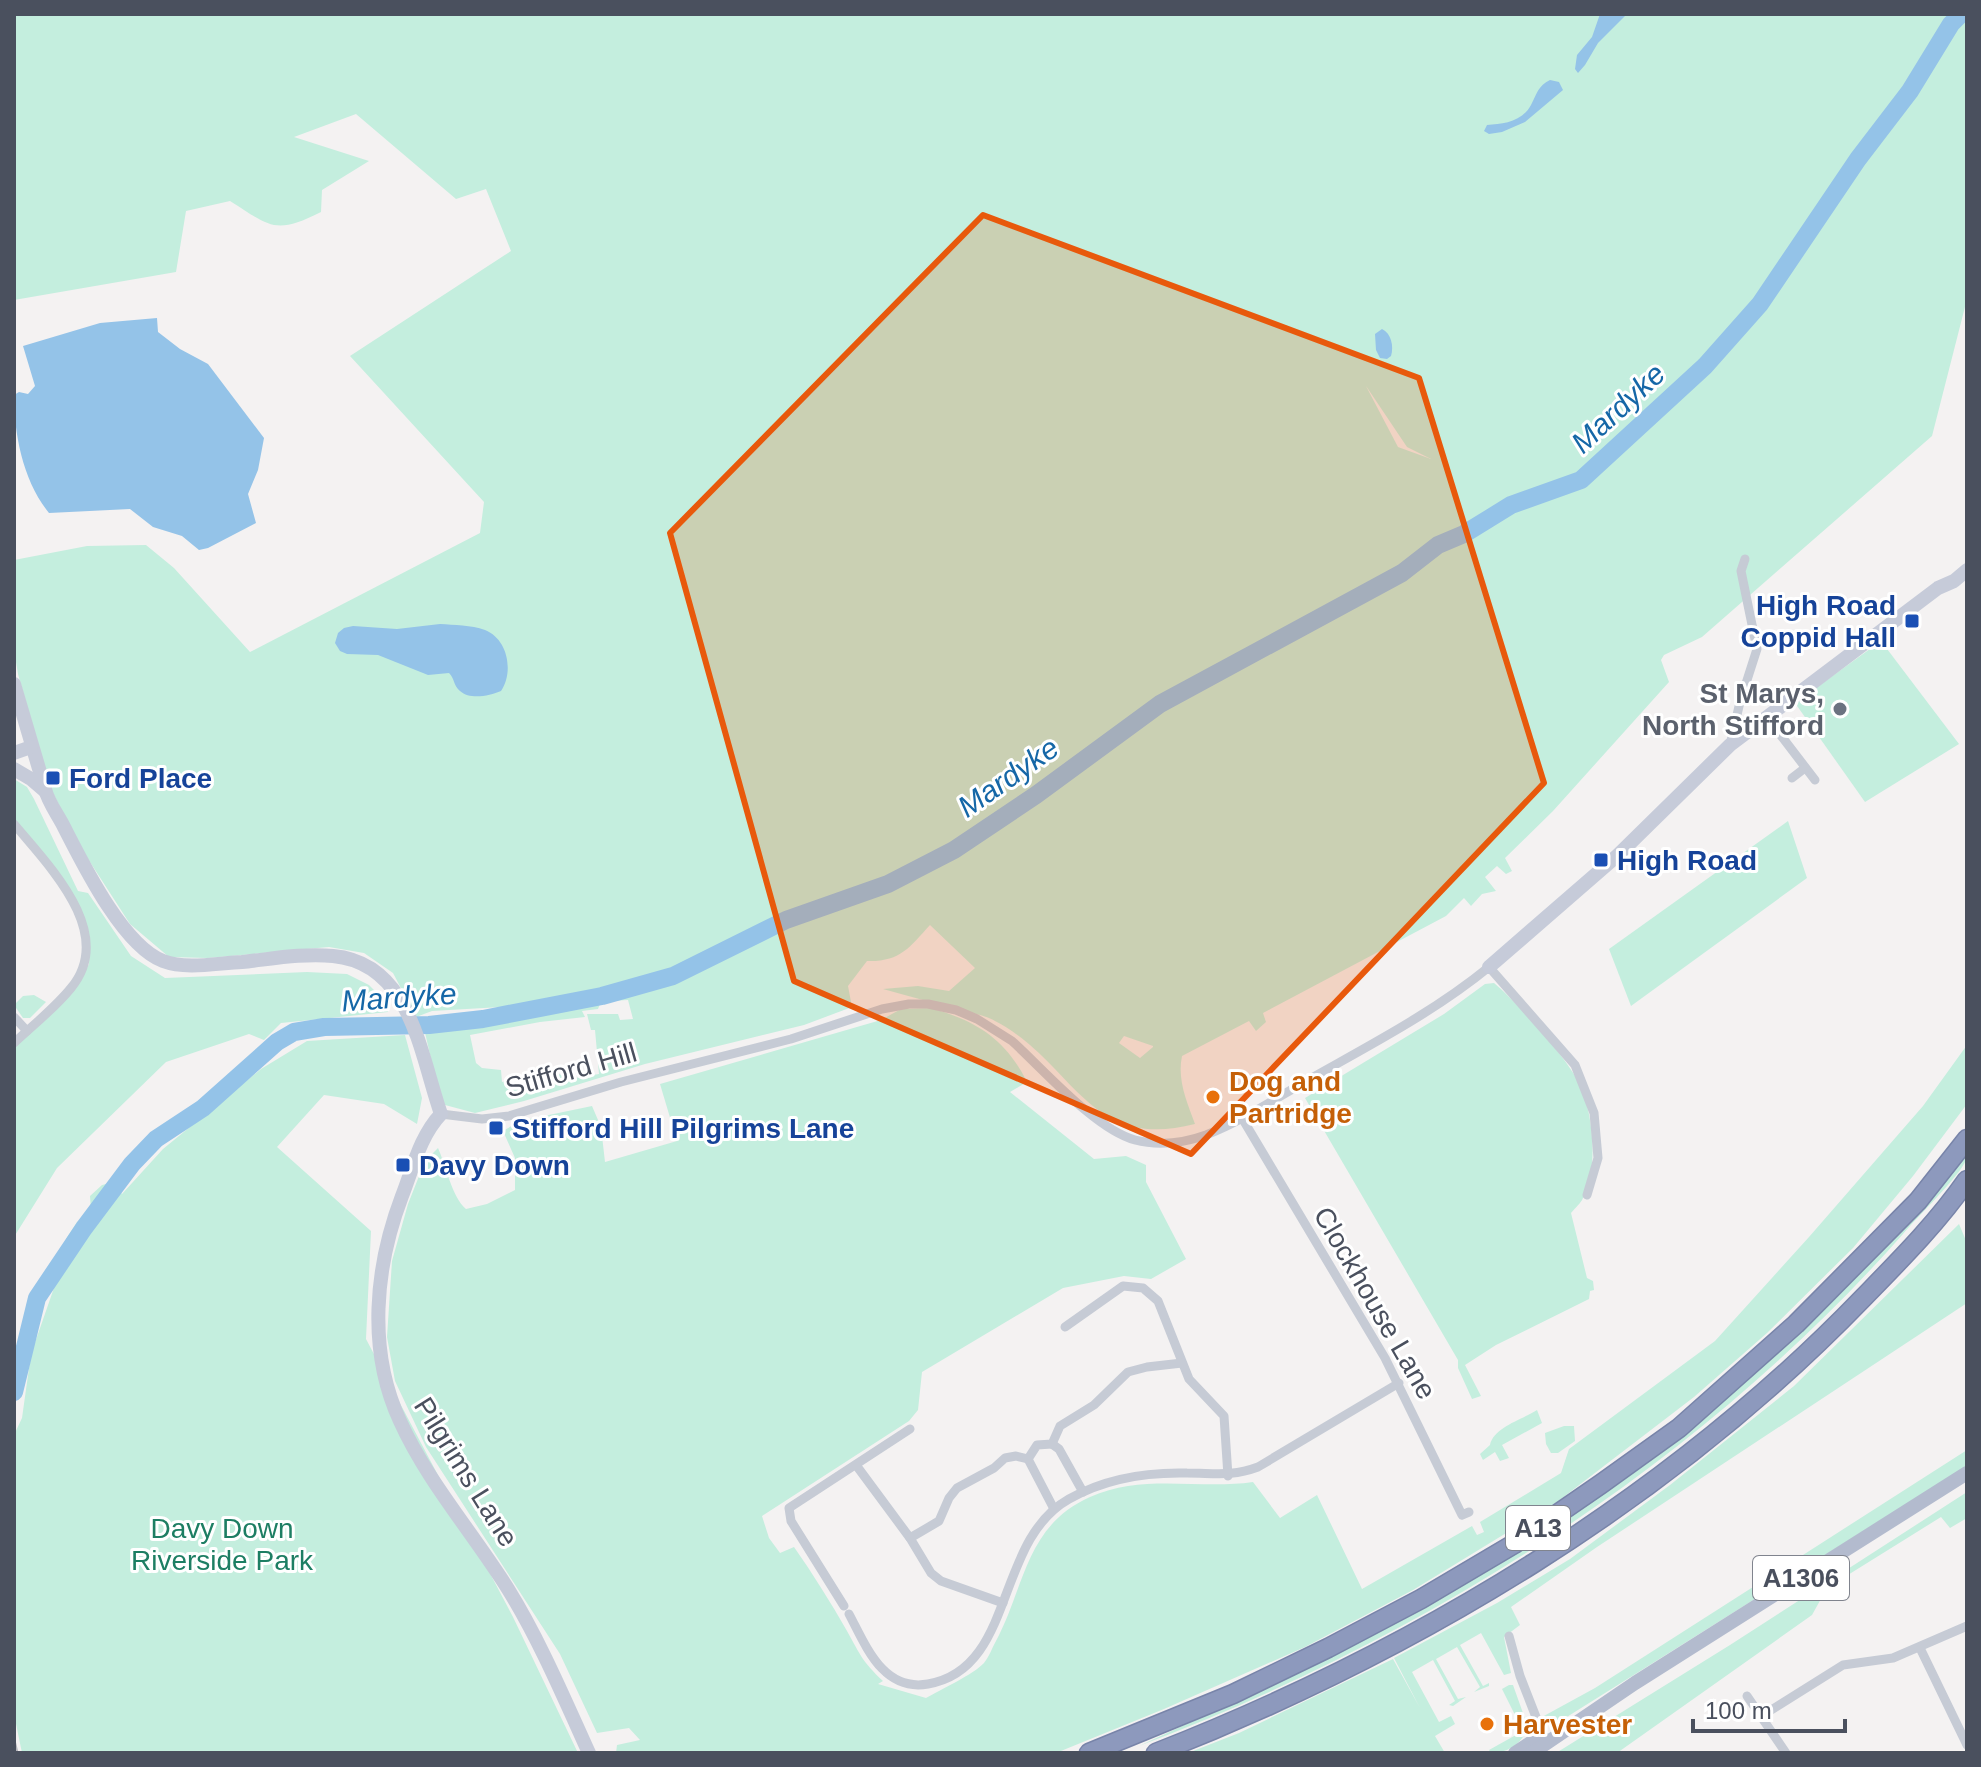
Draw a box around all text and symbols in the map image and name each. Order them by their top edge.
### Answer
water label: Mardyke [1565,357,1671,459]
place label: High Road Coppid Hall [1740,590,1896,653]
marker: High Road Coppid Hall [1903,612,1921,630]
place label: St Marys, North Stifford [1642,678,1824,741]
marker: St Marys, North Stifford [1831,700,1849,718]
water label: Mardyke [951,730,1065,824]
place label: Ford Place [69,763,212,794]
marker: Ford Place [44,769,62,787]
place label: High Road [1617,845,1757,876]
marker: High Road [1592,851,1610,869]
water label: Mardyke [340,977,458,1017]
street label: Stifford Hill [502,1037,640,1103]
place label: Dog and Partridge [1229,1066,1352,1129]
marker: Dog and Partridge [1204,1088,1222,1106]
place label: Stifford Hill Pilgrims Lane [512,1113,854,1144]
marker: Stifford Hill Pilgrims Lane [487,1119,505,1137]
place label: Davy Down [419,1150,570,1181]
marker: Davy Down [394,1156,412,1174]
street label: Clockhouse Lane [1307,1202,1443,1404]
street label: Pilgrims Lane [408,1392,524,1552]
road number: A13 [1506,1506,1570,1550]
park label: Davy Down Riverside Park [131,1513,314,1576]
road number: A1306 [1753,1556,1849,1600]
scale bar [1693,1683,1845,1733]
text: 100 m [1705,1697,1772,1724]
place label: Harvester [1503,1709,1632,1740]
marker: Harvester [1478,1715,1496,1733]

